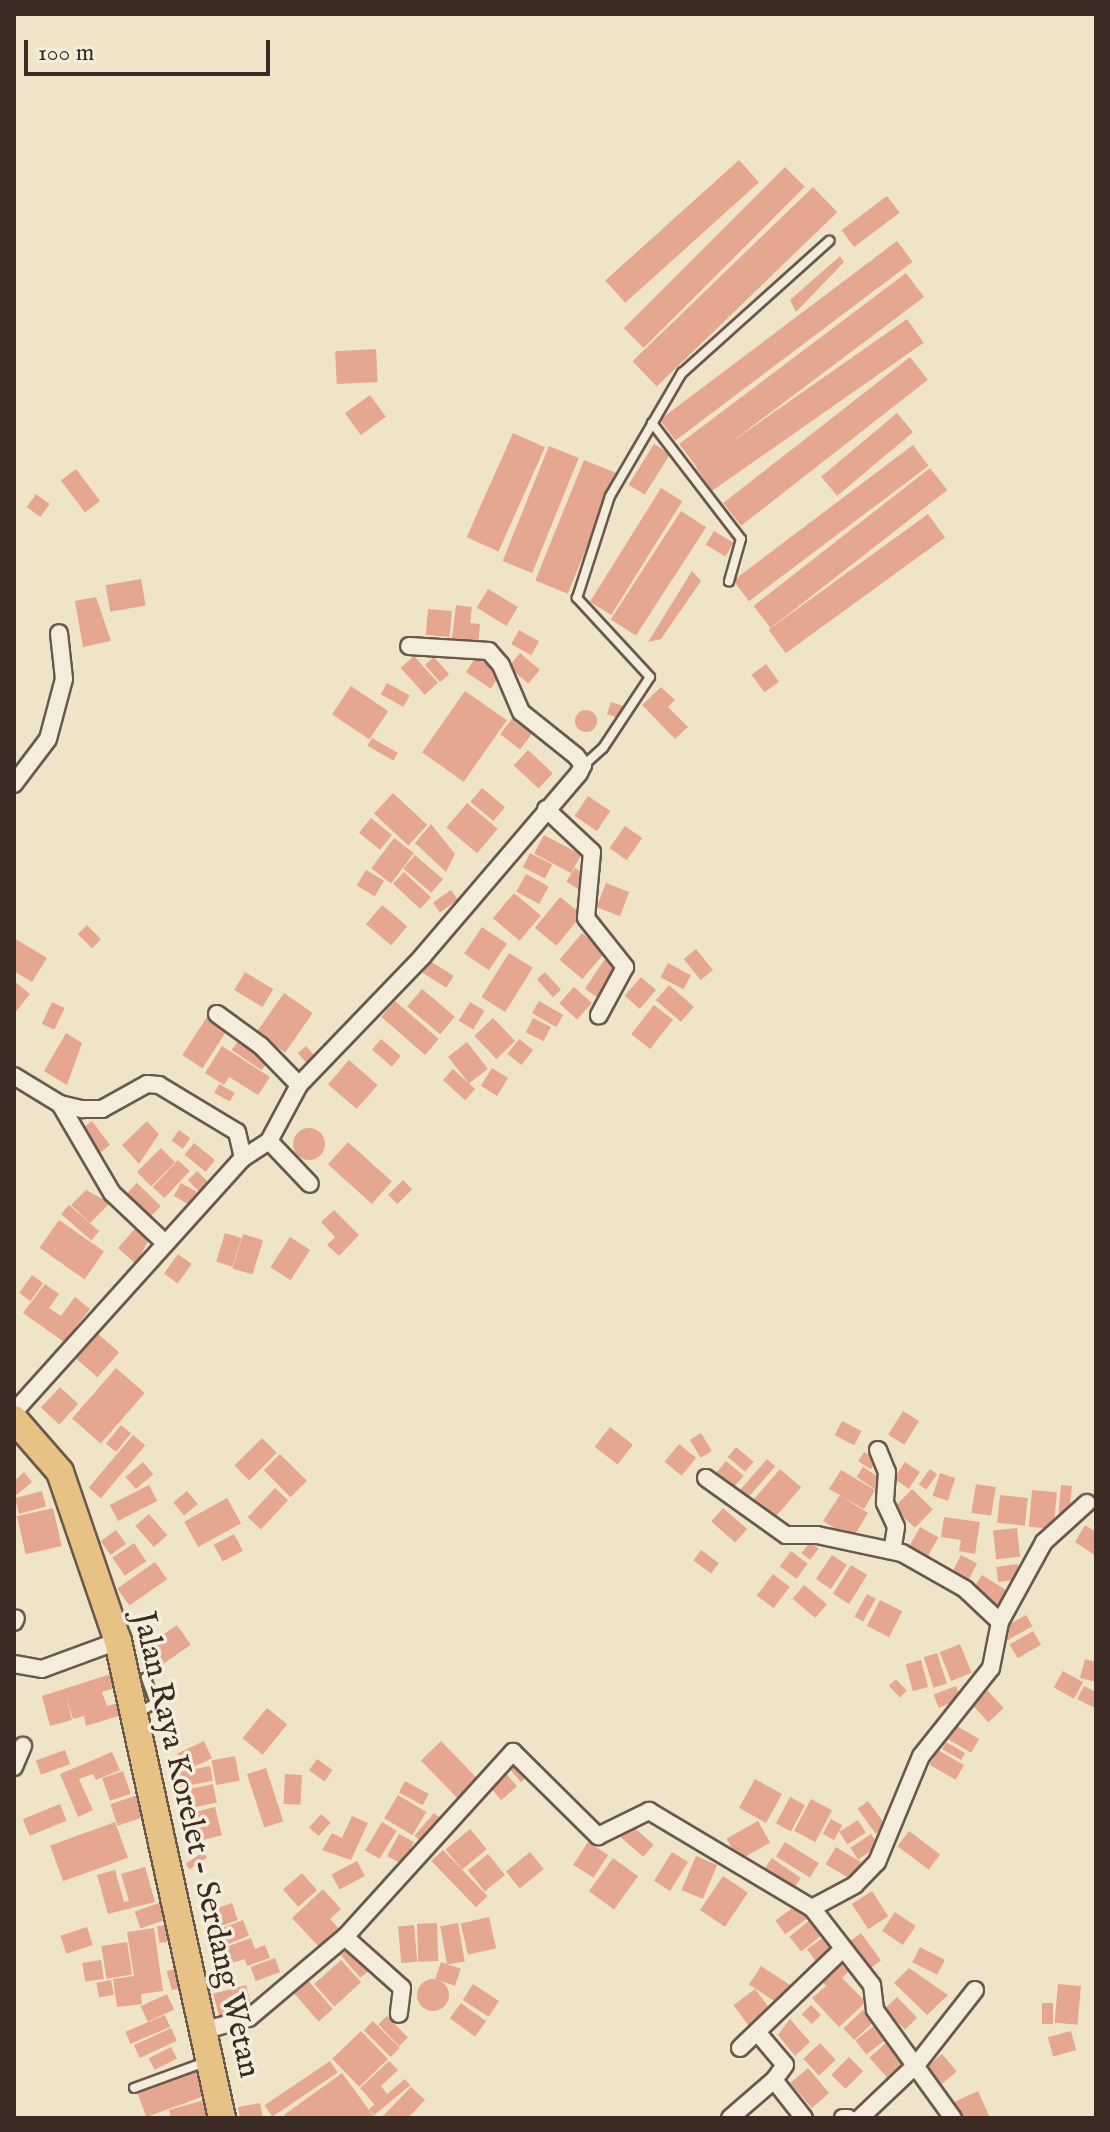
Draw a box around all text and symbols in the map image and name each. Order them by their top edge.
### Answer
scale bar [28,24,274,74]
text: 100 m [38,38,94,69]
street label: Jalan Raya Korelet - Serdang Wetan [123,1608,267,2082]

